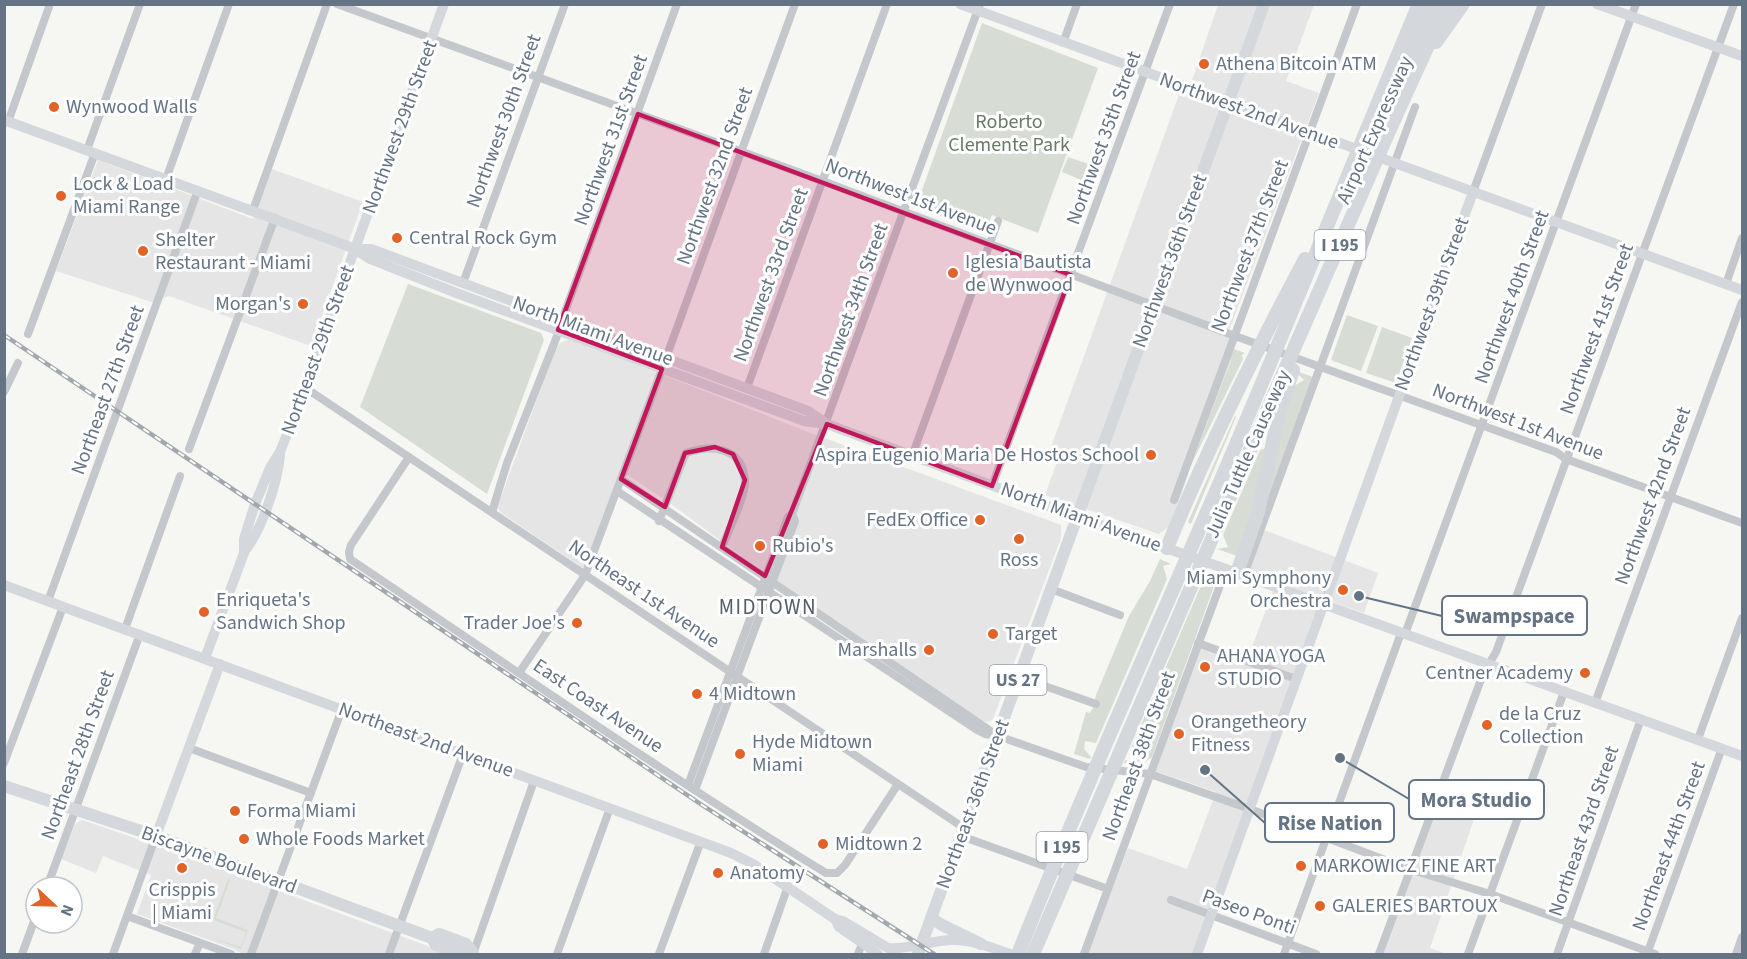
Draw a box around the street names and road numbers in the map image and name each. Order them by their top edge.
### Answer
street label: Northwest 30th Street [460,30,549,212]
street label: Northwest 29th Street [356,36,445,218]
street label: Northwest 35th Street [1060,47,1149,229]
street label: Northwest 31st Street [567,50,655,229]
street label: Airport Expressway [1330,51,1420,208]
street label: Northwest 2nd Avenue [1155,66,1343,156]
street label: Northwest 32nd Street [670,83,760,269]
street label: Northwest 1st Avenue [821,151,1001,243]
street label: Northwest 37th Street [1204,155,1296,336]
street label: Northwest 36th Street [1126,170,1215,352]
street label: Northwest 33rd Street [727,184,816,366]
street label: Northwest 40th Street [1468,206,1557,388]
street label: Northwest 39th Street [1388,213,1477,395]
street label: Northwest 34th Street [807,219,896,401]
road number: I 195 [1314,230,1366,260]
street label: Northwest 41st Street [1553,239,1641,418]
street label: Northeast 29th Street [274,261,362,439]
street label: North Miami Avenue [509,289,677,373]
street label: Northeast 27th Street [64,301,152,479]
street label: Julia Tuttle Causeway [1198,365,1298,543]
street label: Northwest 1st Avenue [1428,376,1608,468]
street label: Northwest 42nd Street [1608,403,1698,589]
street label: North Miami Avenue [997,475,1165,559]
street label: Northeast 1st Avenue [563,533,725,655]
street label: East Coast Avenue [527,652,669,760]
road number: US 27 [990,665,1046,695]
street label: Northeast 28th Street [34,666,122,844]
street label: Northeast 38th Street [1095,667,1183,845]
street label: Northeast 2nd Avenue [335,695,518,785]
street label: Northeast 36th Street [929,715,1017,893]
street label: Northeast 43rd Street [1542,742,1626,920]
street label: Northeast 44th Street [1625,757,1713,935]
street label: Biscayne Boulevard [137,819,301,901]
road number: I 195 [1036,832,1088,862]
street label: Paseo Ponti [1198,882,1300,942]

